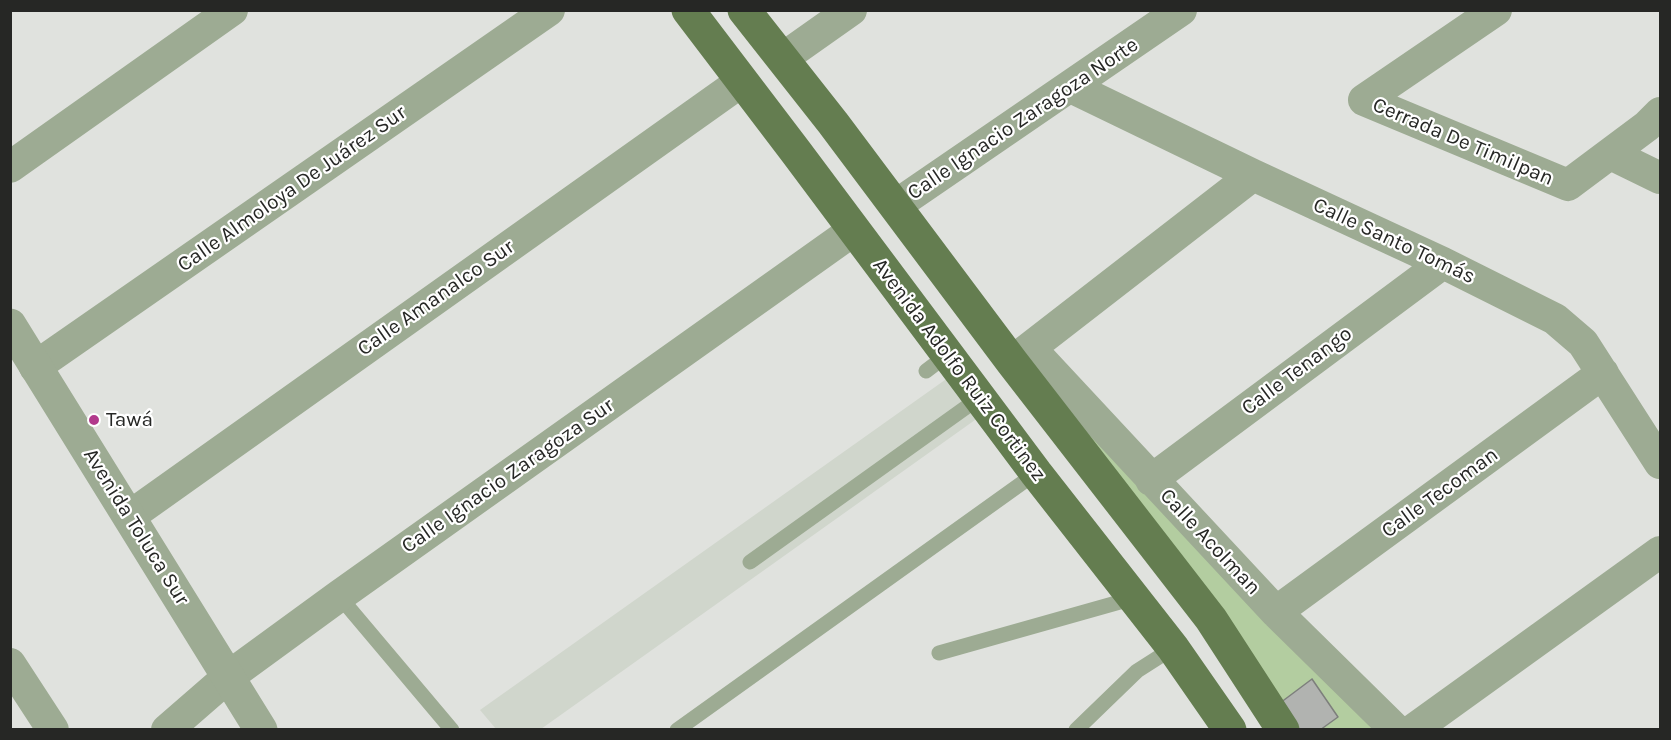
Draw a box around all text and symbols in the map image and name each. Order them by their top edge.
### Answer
street label: Calle Ignacio Zaragoza Norte [903,32,1143,206]
street label: Cerrada De Timilpan [1369,92,1557,192]
street label: Calle Almoloya De Juárez Sur [173,100,411,278]
street label: Calle Santo Tomás [1309,192,1479,290]
street label: Calle Amanalco Sur [353,234,519,362]
street label: Avenida Adolfo Ruiz Cortinez [867,254,1051,486]
street label: Calle Tenango [1237,321,1357,421]
street label: Calle Ignacio Zaragoza Sur [397,393,619,559]
place label: Tawá [106,407,153,433]
marker: Tawá [87,413,101,427]
street label: Calle Tecoman [1377,442,1503,544]
street label: Avenida Toluca Sur [78,444,194,610]
street label: Calle Acolman [1154,484,1266,600]

